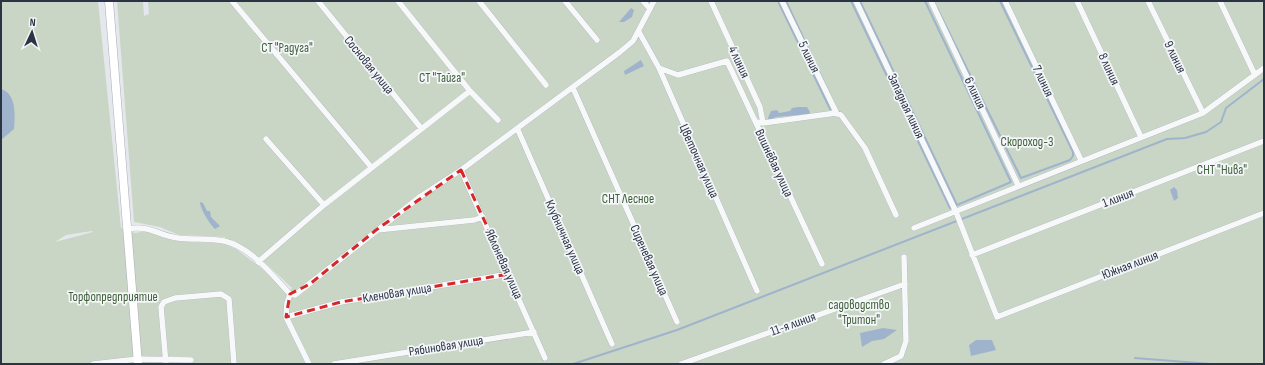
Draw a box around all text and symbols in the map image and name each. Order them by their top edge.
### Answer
north arrow [12,12,52,52]
text: N [29,16,36,29]
street label: Сосновая улица [341,33,397,97]
street label: 9 линия [1160,38,1190,76]
street label: 5 линия [795,39,823,75]
park label: СТ "Радуга" [261,40,313,56]
street label: 4 линия [725,43,753,81]
street label: 8 линия [1095,50,1123,88]
street label: 7 линия [1029,63,1057,99]
park label: СТ "Тайга" [419,70,465,86]
street label: Западная линия [884,71,928,141]
street label: 6 линия [961,74,989,112]
street label: Цветочная улица [676,122,722,200]
street label: Вишнёвая улица [751,127,797,199]
park label: Скороход-3 [1001,134,1053,150]
park label: СНТ "Нива" [1197,162,1247,178]
street label: 1 линия [1100,185,1136,211]
park label: СНТ Лесное [602,191,654,207]
street label: Клубничная улица [541,197,589,277]
street label: Сиреневая улица [626,222,672,298]
street label: Яблоневая улица [481,227,527,301]
street label: Южная линия [1100,247,1160,283]
street label: Кленовая улица [361,280,433,306]
park label: Торфопредприятие [68,289,158,305]
park label: садоводство "Тритон" [828,297,890,328]
street label: 11-я линия [768,308,818,340]
street label: Рябиновая улица [408,332,484,360]

